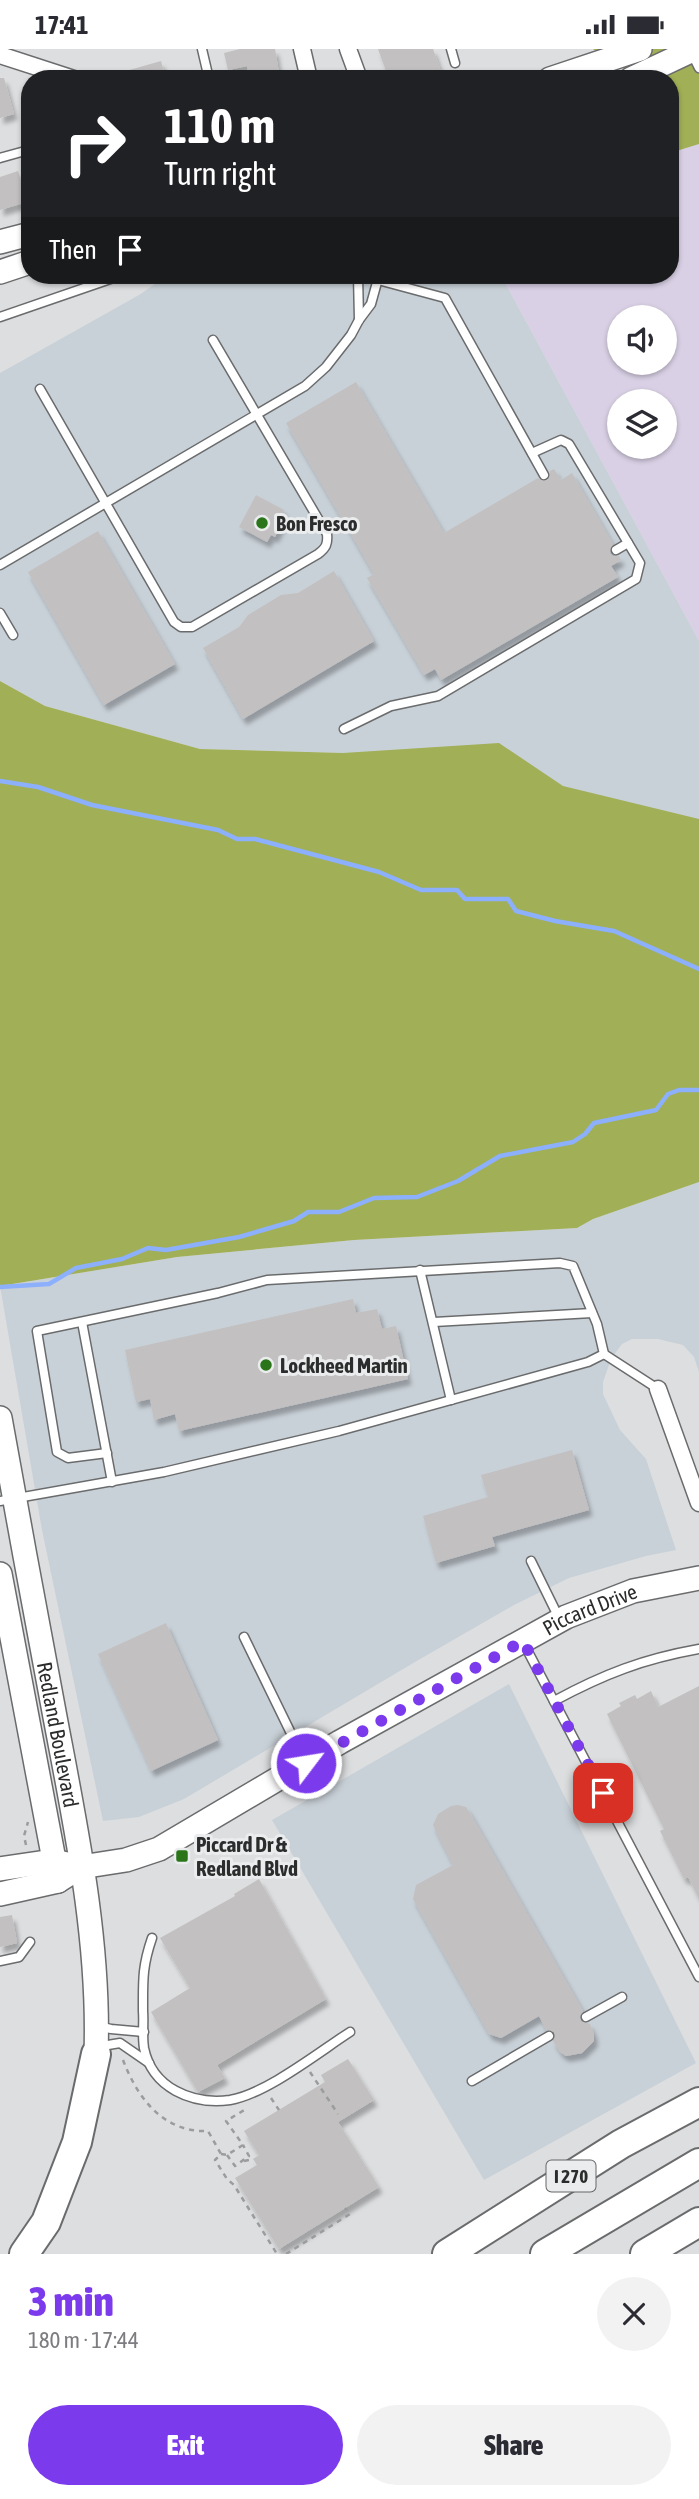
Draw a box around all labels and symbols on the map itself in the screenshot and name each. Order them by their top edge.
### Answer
place label: Bon Fresco [276,511,358,535]
marker: Bon Fresco [254,515,270,531]
place label: Lockheed Martin [280,1353,408,1377]
marker: Lockheed Martin [258,1357,274,1373]
street label: Piccard Drive [538,1579,640,1640]
street label: Redland Boulevard [33,1660,84,1809]
position arrow [269,1726,343,1800]
pin [573,1763,633,1823]
place label: Piccard Dr & Redland Blvd [196,1832,298,1880]
marker: Piccard Dr & Redland Blvd [174,1848,190,1864]
road number: I 270 [546,2161,596,2191]

